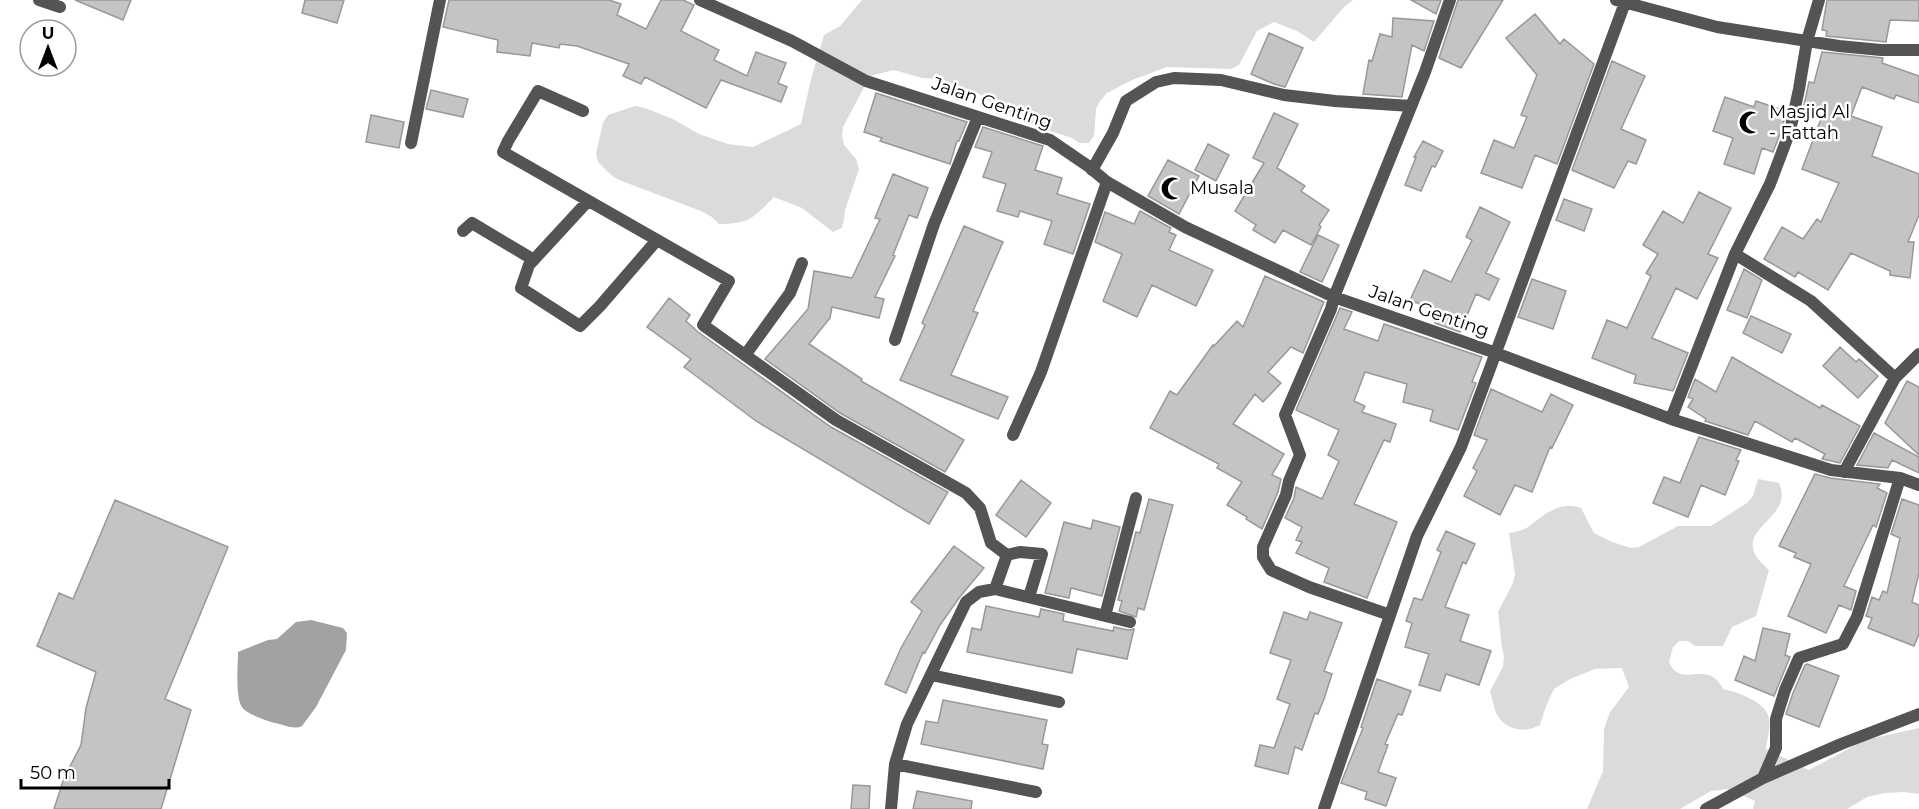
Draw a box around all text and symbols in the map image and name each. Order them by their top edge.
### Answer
north arrow [18,18,78,78]
text: U [42,24,54,43]
street label: Jalan Genting [928,72,1055,134]
place label: Masjid Al - Fattah [1769,101,1850,144]
mosque icon: Masjid Al - Fattah [1738,109,1764,135]
mosque icon: Musala [1159,175,1185,201]
place label: Musala [1190,177,1254,199]
street label: Jalan Genting [1365,280,1492,342]
scale bar [21,752,170,790]
text: 50 m [30,762,76,784]

